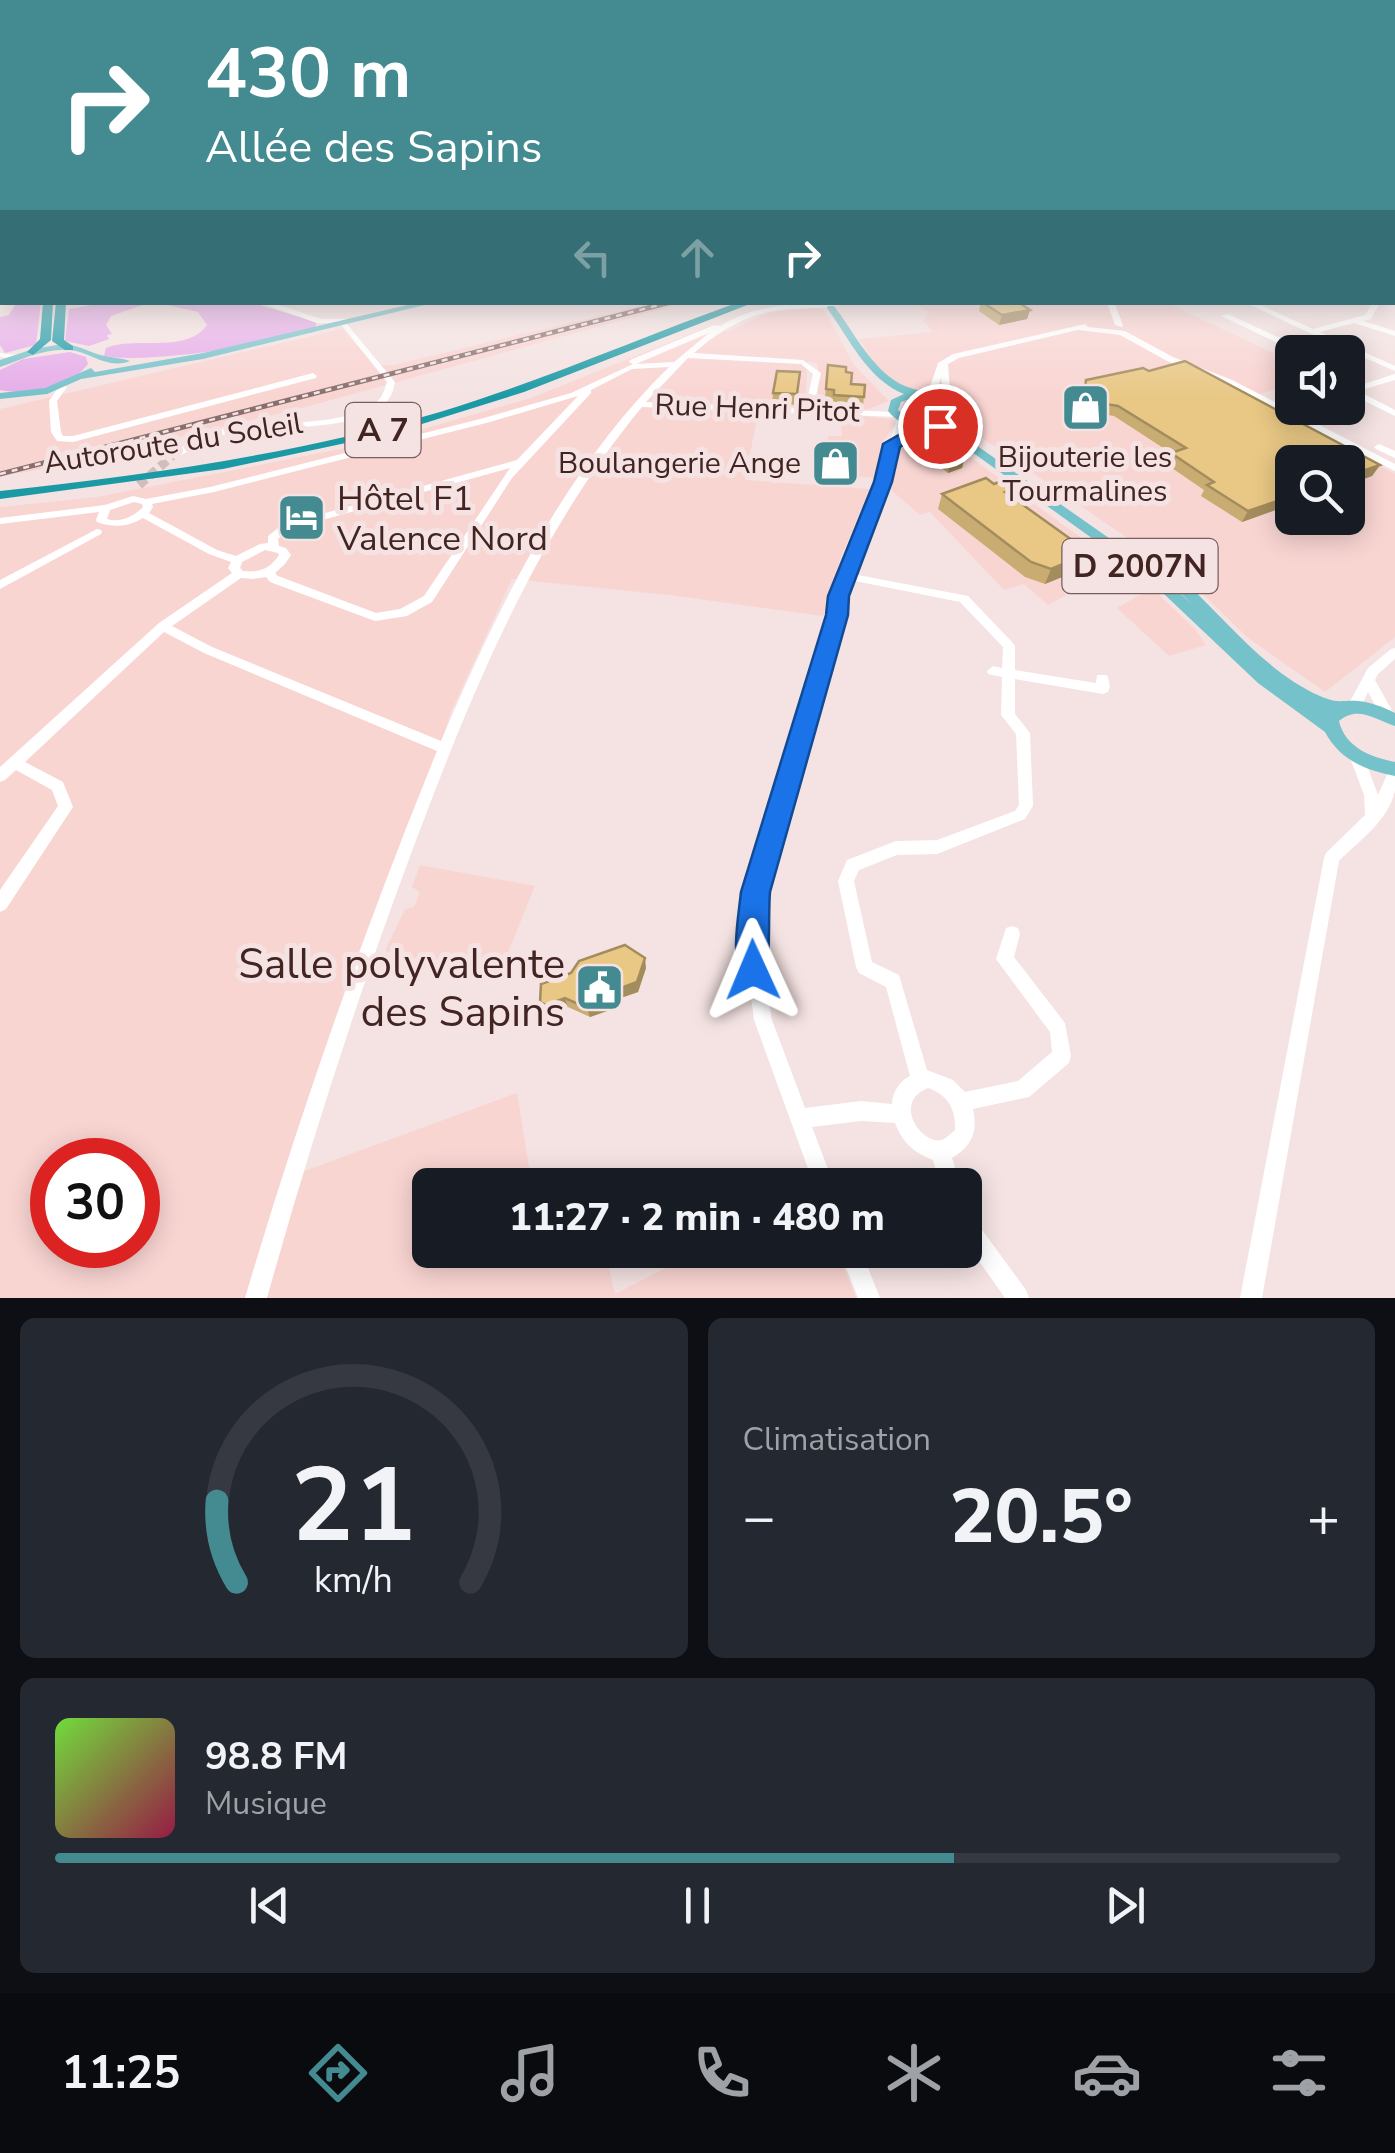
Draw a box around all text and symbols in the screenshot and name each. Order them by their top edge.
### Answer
text: 430 m [205,26,411,122]
icon: right [40,40,170,170]
text: Allée des Sapins [205,117,542,178]
icon: left [565,230,620,285]
icon: ahead [670,230,725,285]
icon: right [775,230,830,285]
map controls [1275,335,1365,535]
button: sound [1275,335,1365,425]
shop icon: Bijouterie les Tourmalines [1059,382,1111,434]
street label: Rue Henri Pitot [654,384,861,433]
pin [898,384,983,469]
icon: arrive [913,399,968,454]
street label: Autoroute du Soleil [41,403,306,484]
road number: A 7 [346,403,420,457]
shop icon: Boulangerie Ange [810,437,862,489]
place label: Bijouterie les Tourmalines [998,437,1172,512]
place label: Boulangerie Ange [558,443,801,484]
button: search [1275,445,1365,535]
place label: Hôtel F1 Valence Nord [336,475,548,562]
hotel icon: Hôtel F1 Valence Nord [276,492,328,544]
road number: D 2007N [1062,539,1218,593]
position arrow [701,918,805,1022]
place label: Salle polyvalente des Sapins [238,936,565,1041]
public building icon: Salle polyvalente des Sapins [574,961,626,1013]
speed limit sign: 30 [30,1138,160,1268]
text: 11:27 · 2 min · 480 m [509,1192,885,1243]
text: Climatisation [743,1418,931,1461]
text: 21 [291,1435,416,1577]
text: 20.5° [950,1466,1133,1568]
text: − [743,1480,776,1555]
text: + [1307,1480,1340,1555]
text: km/h [314,1556,393,1605]
text: 98.8 FM [205,1731,347,1782]
text: Musique [205,1782,327,1825]
icon: previous [242,1878,297,1933]
icon: pause [670,1878,725,1933]
icon: next [1098,1878,1153,1933]
icon: directions [303,2038,373,2108]
icon: music [495,2038,565,2108]
icon: phone [687,2038,757,2108]
icon: climate [879,2038,949,2108]
icon: car [1072,2038,1142,2108]
icon: filters [1264,2038,1334,2108]
text: 11:25 [61,2043,180,2104]

